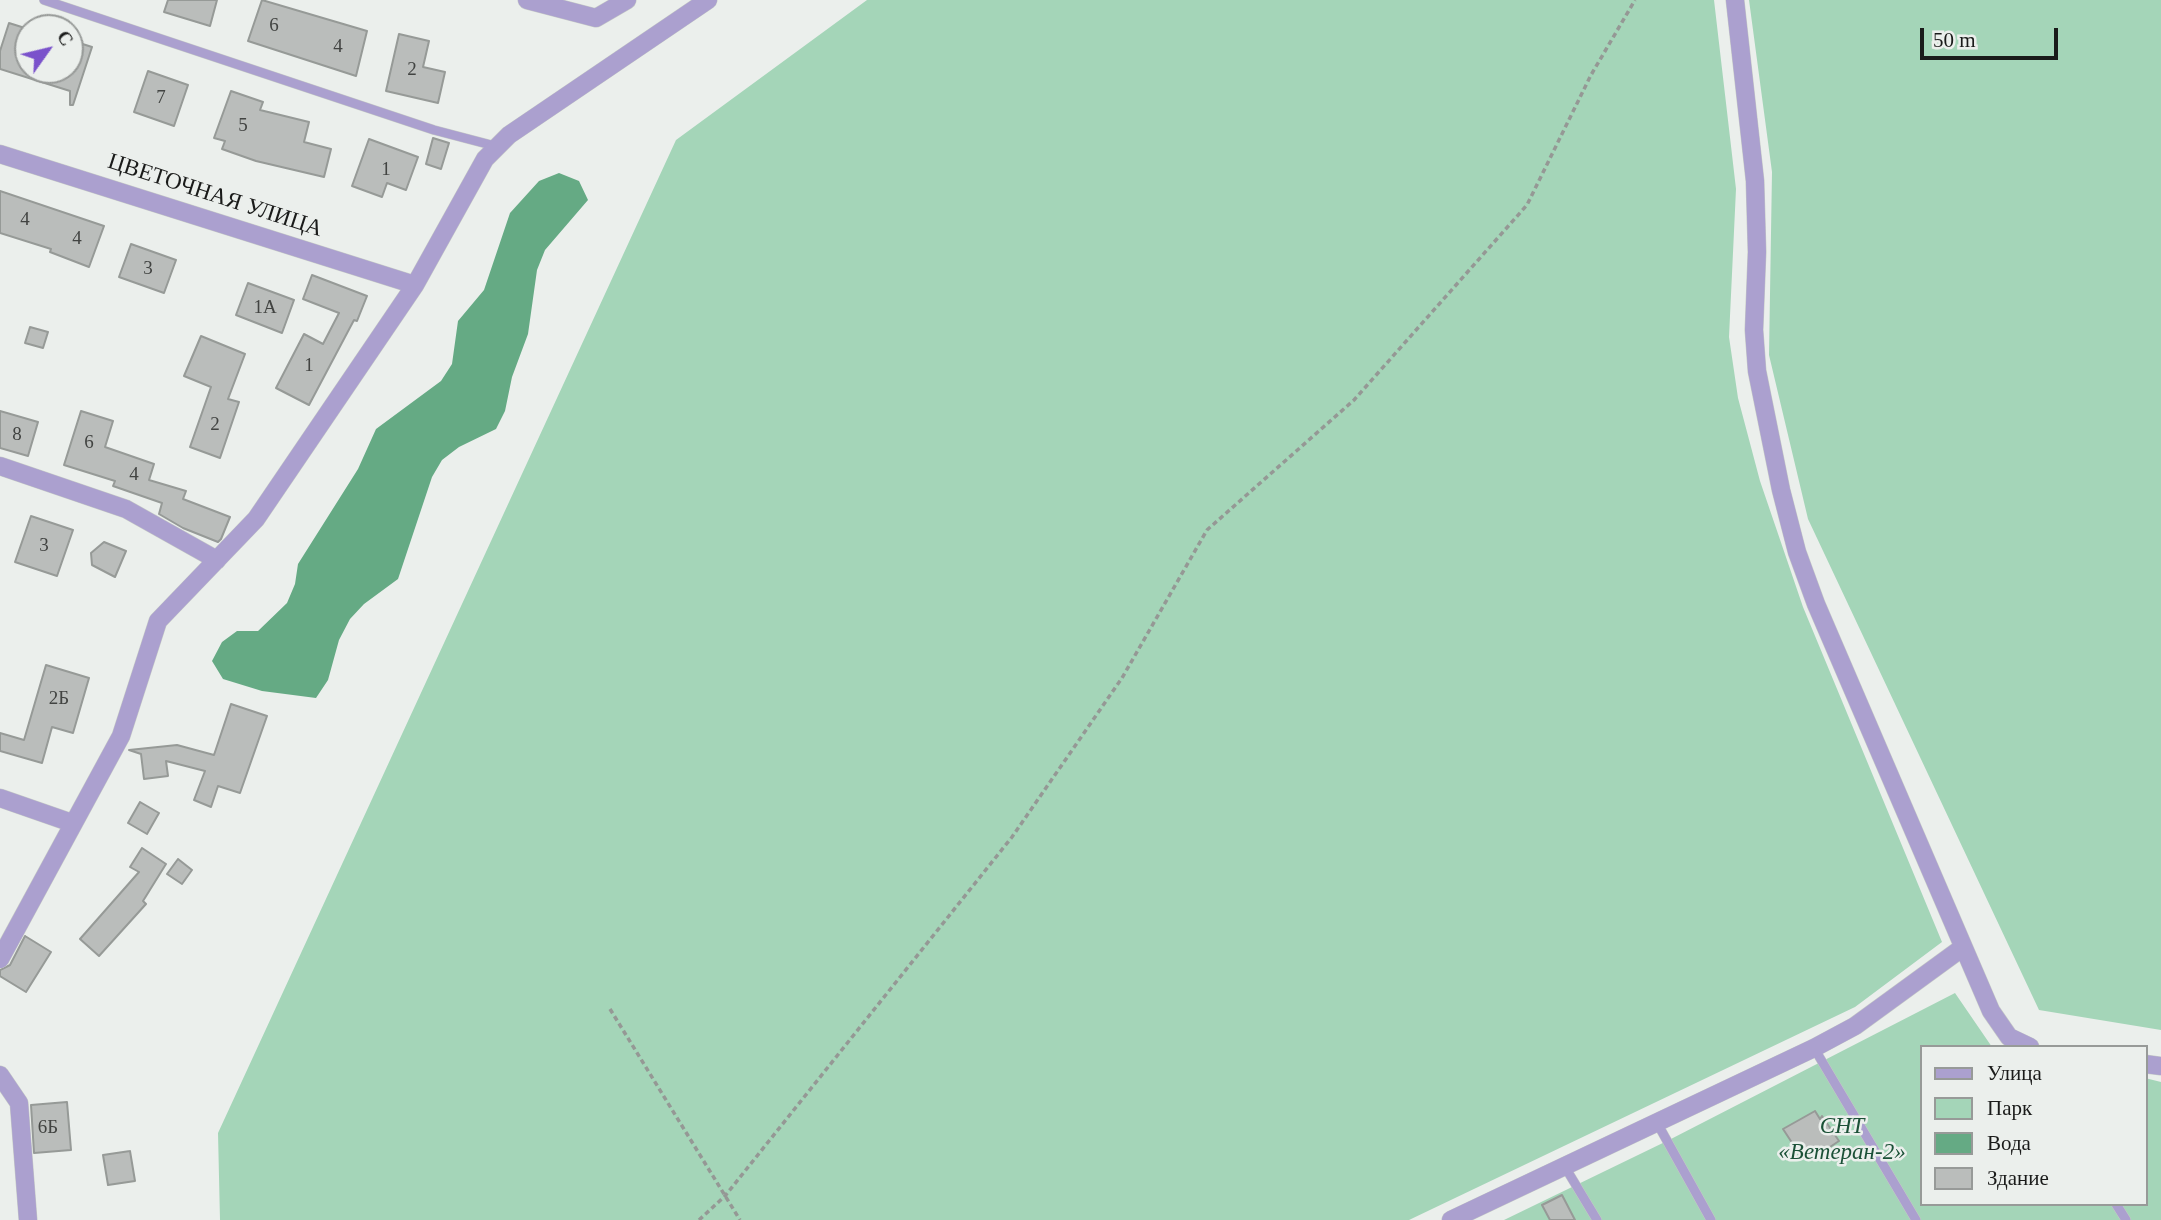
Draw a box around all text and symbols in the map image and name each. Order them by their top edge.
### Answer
north arrow [14,14,84,84]
scale bar [1923,14,2061,58]
house number: 6 [269,15,279,37]
text: С [53,27,78,50]
text: 50 m [1933,28,1976,52]
house number: 4 [333,36,343,58]
house number: 2 [407,59,417,81]
house number: 7 [156,87,166,109]
house number: 5 [238,115,248,137]
street label: ЦВЕТОЧНАЯ УЛИЦА [104,148,326,244]
house number: 1 [381,159,391,181]
house number: 4 [20,209,30,231]
house number: 4 [72,228,82,250]
house number: 3 [143,258,153,280]
house number: 1А [253,297,277,319]
house number: 1 [304,355,314,377]
house number: 2 [210,414,220,436]
house number: 8 [12,424,22,446]
house number: 6 [84,432,94,454]
house number: 4 [129,464,139,486]
house number: 3 [39,535,49,557]
house number: 2Б [49,688,69,710]
legend [1920,1045,2147,1206]
text: Улица [1987,1061,2042,1085]
text: Парк [1987,1096,2032,1120]
park label: СНТ «Ветеран-2» [1778,1113,1906,1167]
house number: 6Б [38,1117,58,1139]
text: Вода [1987,1131,2031,1155]
text: Здание [1987,1166,2049,1190]

